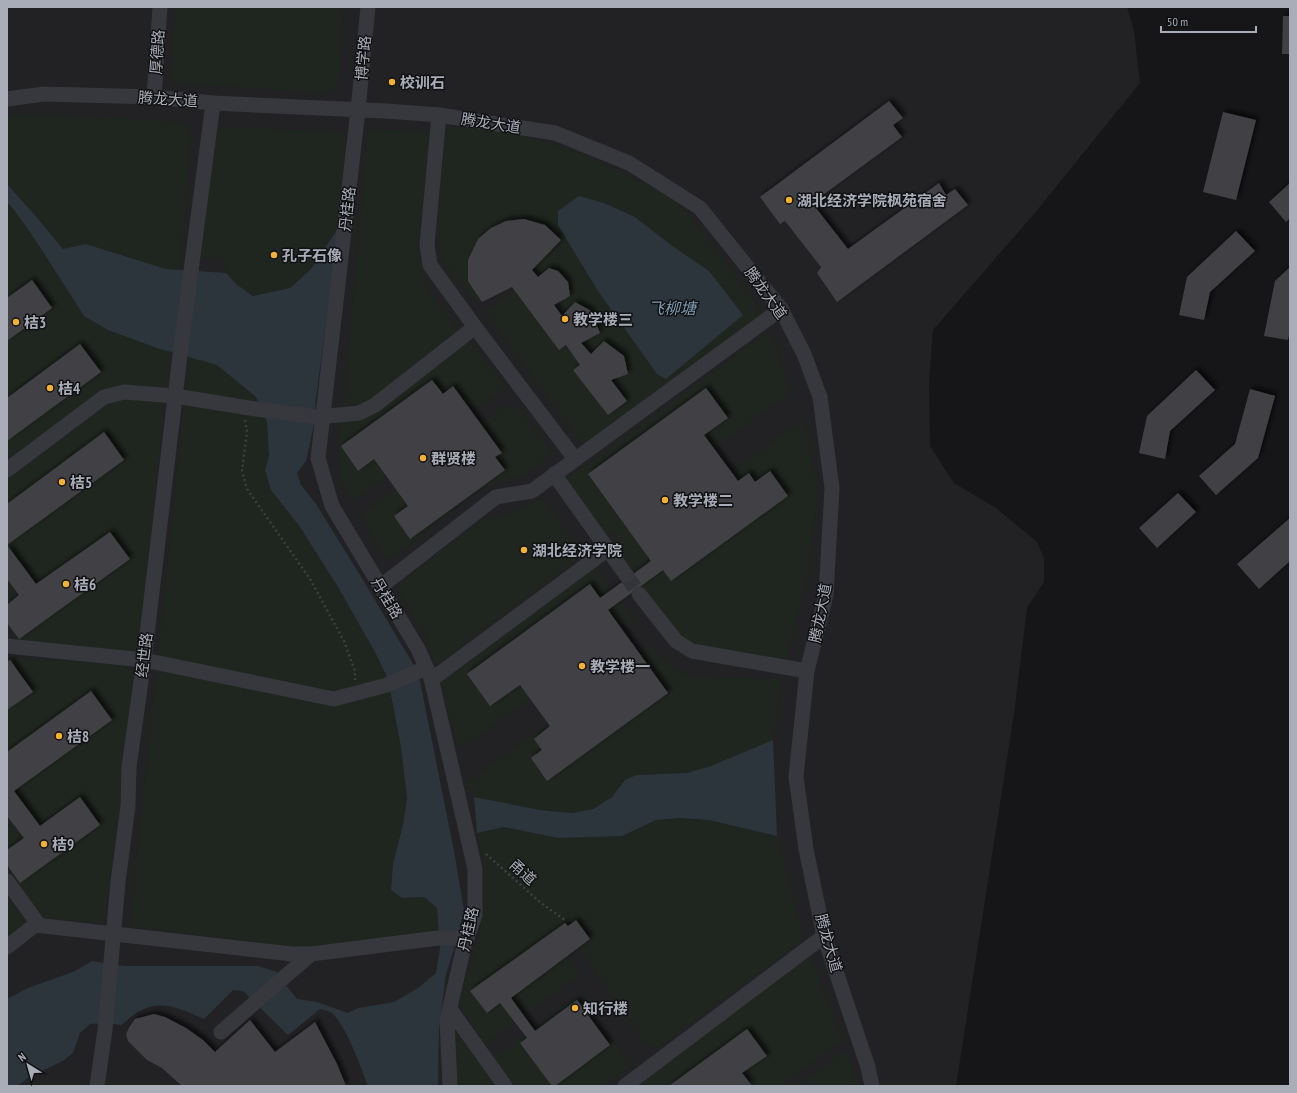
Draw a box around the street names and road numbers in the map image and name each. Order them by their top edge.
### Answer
street label: 厚德路 [146,29,168,75]
street label: 博学路 [352,35,374,81]
street label: 腾龙大道 [137,87,199,111]
street label: 腾龙大道 [460,109,522,137]
street label: 丹桂路 [335,186,359,232]
street label: 腾龙大道 [741,263,791,323]
street label: 丹桂路 [367,574,407,622]
street label: 腾龙大道 [805,582,835,644]
street label: 经世路 [132,632,156,678]
street label: 甬道 [505,855,541,889]
street label: 丹桂路 [454,905,482,953]
street label: 腾龙大道 [812,912,846,974]

